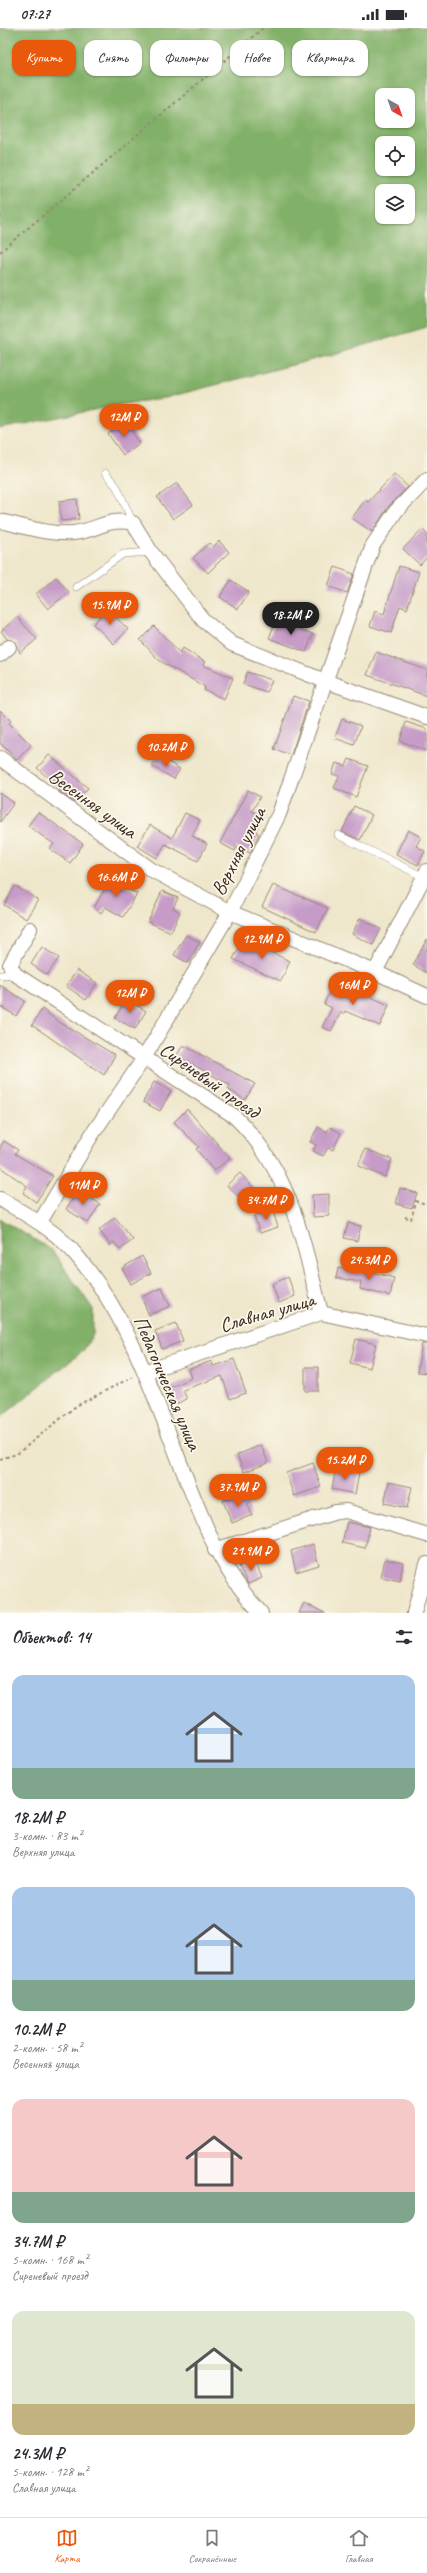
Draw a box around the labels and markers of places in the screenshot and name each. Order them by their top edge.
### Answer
pin: 12M ₽ [96,404,152,438]
pin: 15.9M ₽ [73,592,147,626]
pin: 18.2M ₽ [254,602,328,636]
pin: 10.2M ₽ [129,734,203,768]
pin: 16.6M ₽ [79,864,153,898]
pin: 12.9M ₽ [225,926,299,960]
pin: 16M ₽ [325,972,381,1006]
pin: 12M ₽ [102,980,158,1014]
pin: 11M ₽ [55,1172,111,1206]
pin: 34.7M ₽ [229,1187,303,1221]
pin: 24.3M ₽ [332,1247,406,1281]
pin: 15.2M ₽ [308,1447,382,1481]
pin: 37.9M ₽ [201,1474,275,1508]
pin: 21.9M ₽ [214,1538,288,1572]

